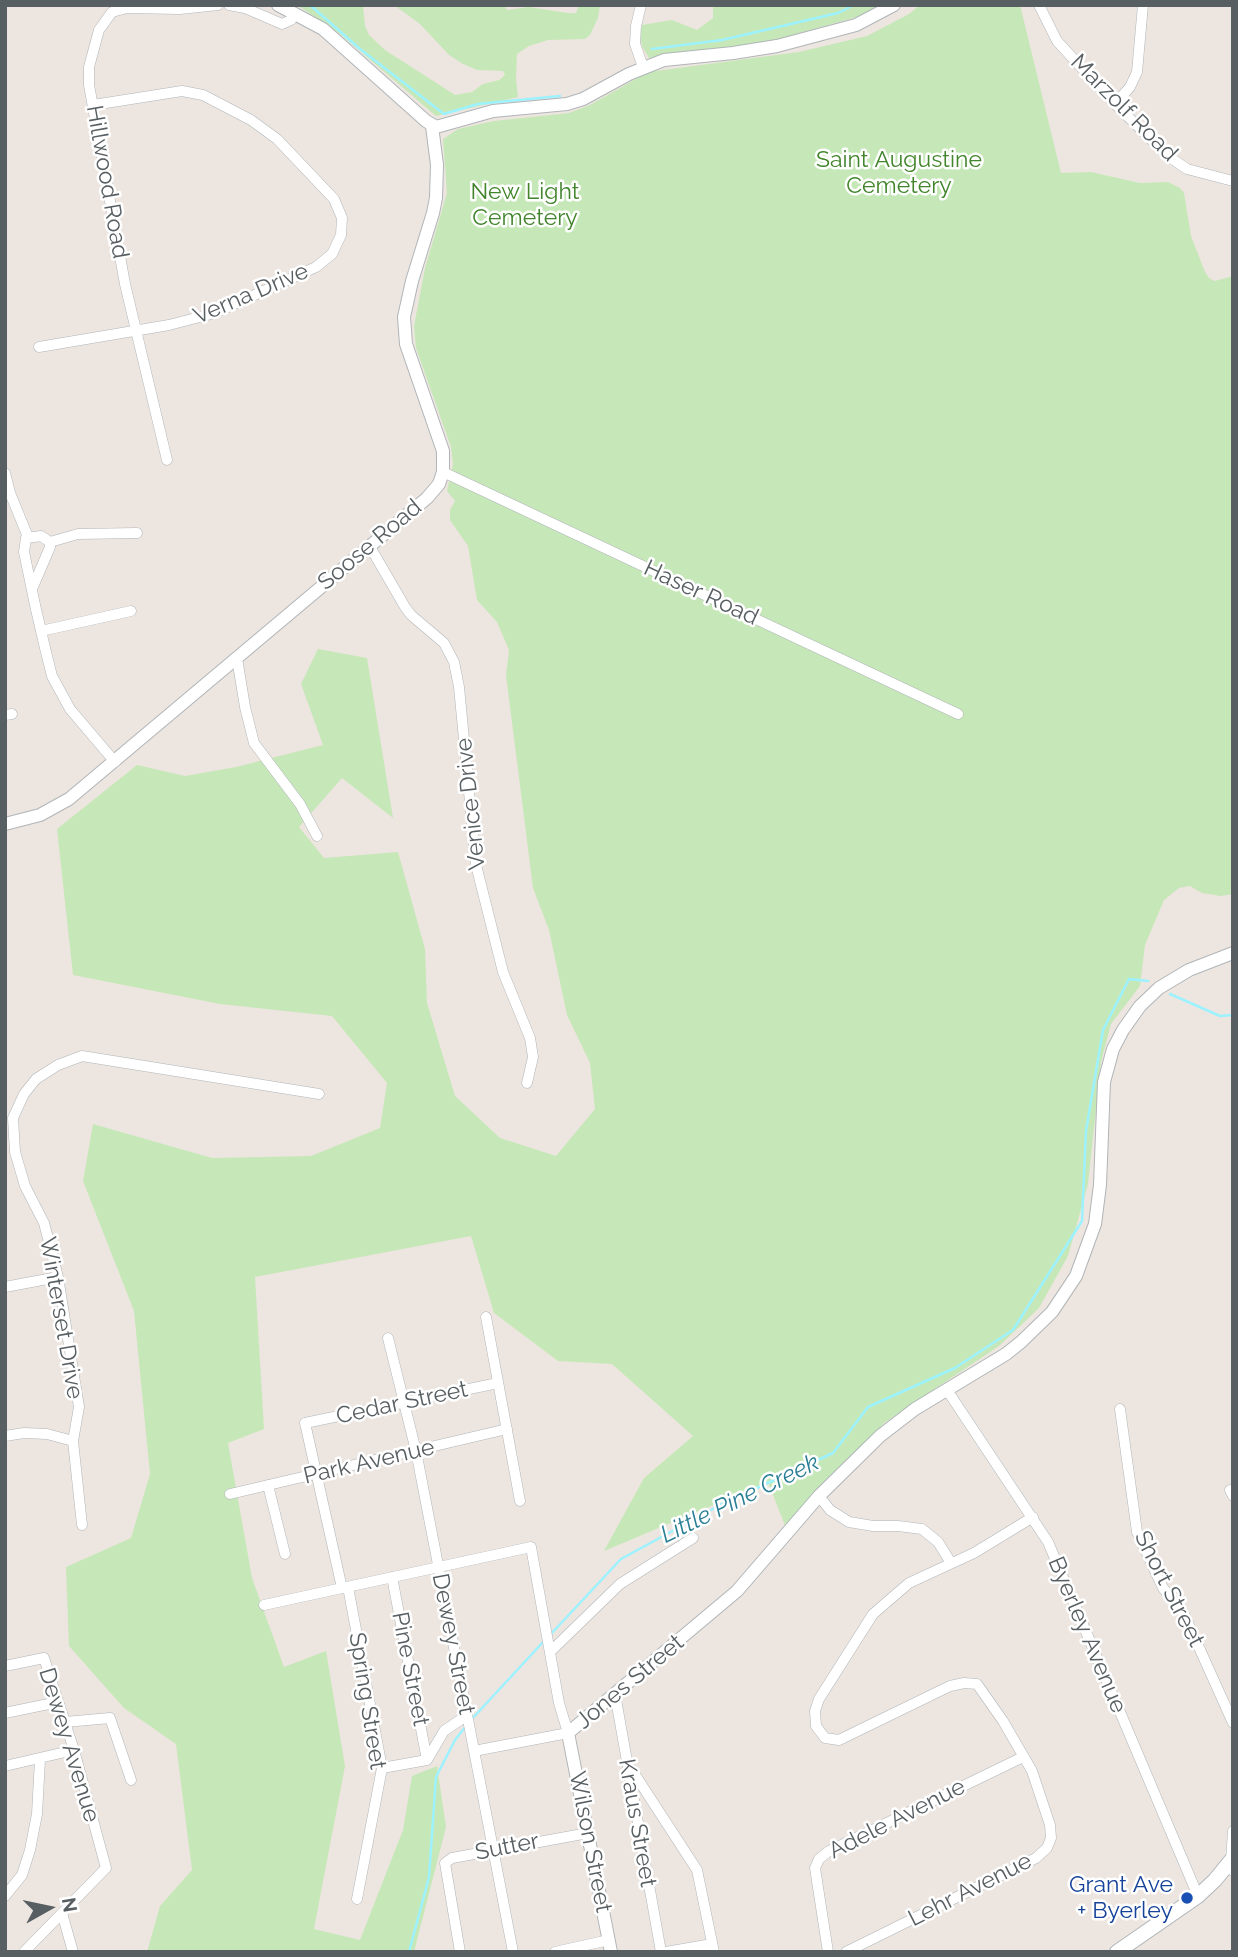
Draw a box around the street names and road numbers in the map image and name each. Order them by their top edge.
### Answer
street label: Marzolf Road [1065,49,1183,167]
street label: Hillwood Road [80,103,134,261]
street label: Verna Drive [189,257,313,331]
street label: Soose Road [312,494,428,596]
street label: Haser Road [639,554,763,632]
street label: Venice Drive [450,737,492,871]
street label: Winterset Drive [33,1235,89,1401]
street label: Cedar Street [334,1376,470,1430]
street label: Park Avenue [301,1434,437,1490]
street label: Short Street [1128,1526,1210,1652]
street label: Byerley Avenue [1042,1553,1132,1717]
street label: Dewey Street [426,1571,480,1717]
street label: Pine Street [385,1610,435,1728]
street label: Jones Street [570,1629,690,1735]
street label: Spring Street [343,1630,391,1772]
street label: Dewey Avenue [32,1664,106,1826]
street label: Kraus Street [612,1757,662,1889]
street label: Wilson Street [563,1769,617,1915]
street label: Adele Avenue [824,1773,970,1865]
street label: Sutter [473,1827,541,1867]
street label: Lehr Avenue [904,1847,1036,1933]

